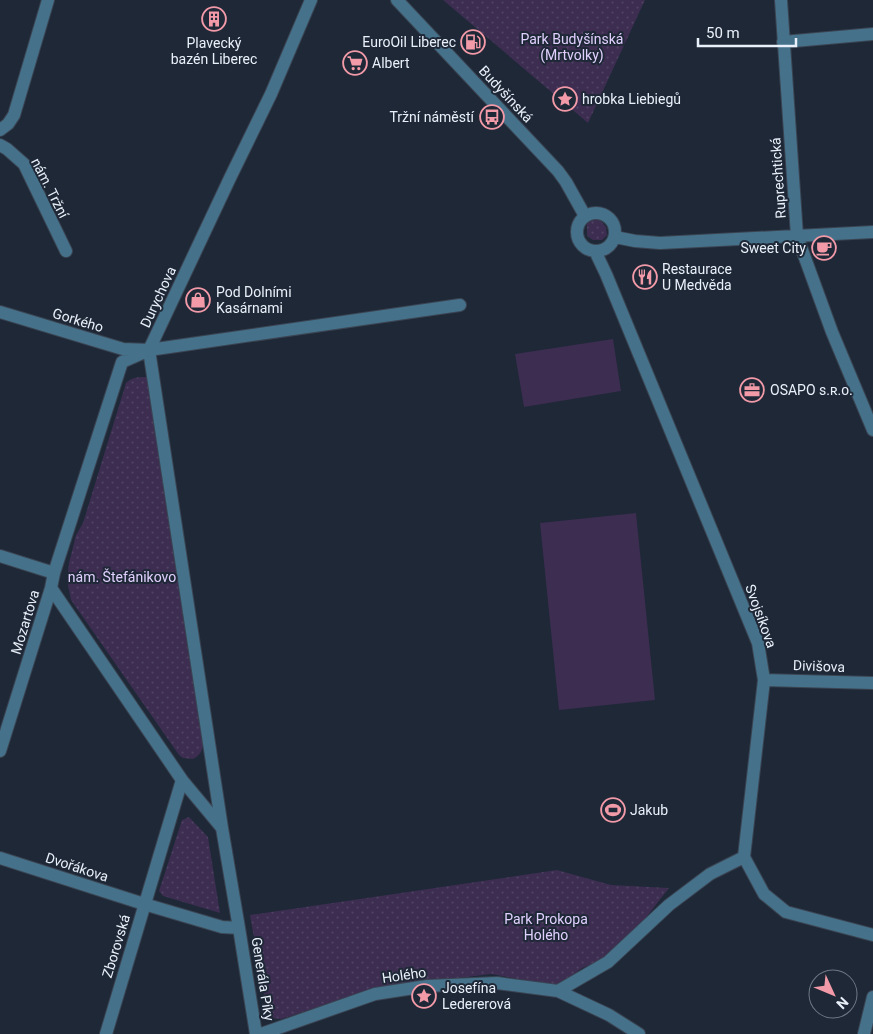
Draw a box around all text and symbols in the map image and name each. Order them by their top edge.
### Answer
building icon: Plavecký bazén Liberec [201,6,227,32]
scale bar [698,15,796,47]
text: 50 m [706,24,740,42]
fuel station icon: EuroOil Liberec [460,29,486,55]
park label: Park Budyšínská (Mrtvolky) [520,31,624,64]
place label: EuroOil Liberec [362,34,456,50]
place label: Plavecký bazén Liberec [171,35,257,67]
supermarket icon: Albert [342,50,368,76]
place label: Albert [372,55,410,71]
street label: Budyšínská [476,62,536,126]
place icon: hrobka Liebiegů [552,86,578,112]
place label: hrobka Liebiegů [582,91,681,107]
bus stop icon: Tržní náměstí [479,104,505,130]
place label: Tržní náměstí [389,109,475,125]
street label: Ruprechtická [767,137,789,219]
street label: nám. Tržní [28,155,72,221]
cafe icon: Sweet City [811,235,837,261]
place label: Sweet City [741,240,806,256]
place label: Restaurace U Medvěda [662,261,732,293]
street label: Durychova [137,264,179,330]
restaurant icon: Restaurace U Medvěda [632,264,658,290]
place label: Pod Dolními Kasárnami [216,284,292,316]
shop icon: Pod Dolními Kasárnami [185,287,211,313]
street label: Gorkého [51,305,105,335]
office icon: OSAPO s.ʀ.ᴏ. [739,377,765,403]
place label: OSAPO s.ʀ.ᴏ. [770,382,853,398]
park label: nám. Štefánikovo [68,568,176,585]
street label: Svojsíkova [742,582,780,650]
street label: Mozartova [8,588,42,656]
street label: Divišova [793,657,845,675]
sports icon: Jakub [600,797,626,823]
place label: Jakub [630,802,668,818]
street label: Dvořákova [44,849,110,885]
park label: Park Prokopa Holého [504,911,588,943]
street label: Zborovská [99,912,133,980]
street label: Generála Píky [248,936,278,1022]
street label: Holého [381,964,427,986]
north arrow [808,969,858,1019]
place label: Josefína Ledererová [442,980,511,1012]
place icon: Josefína Ledererová [411,983,437,1009]
text: N [833,994,852,1012]

